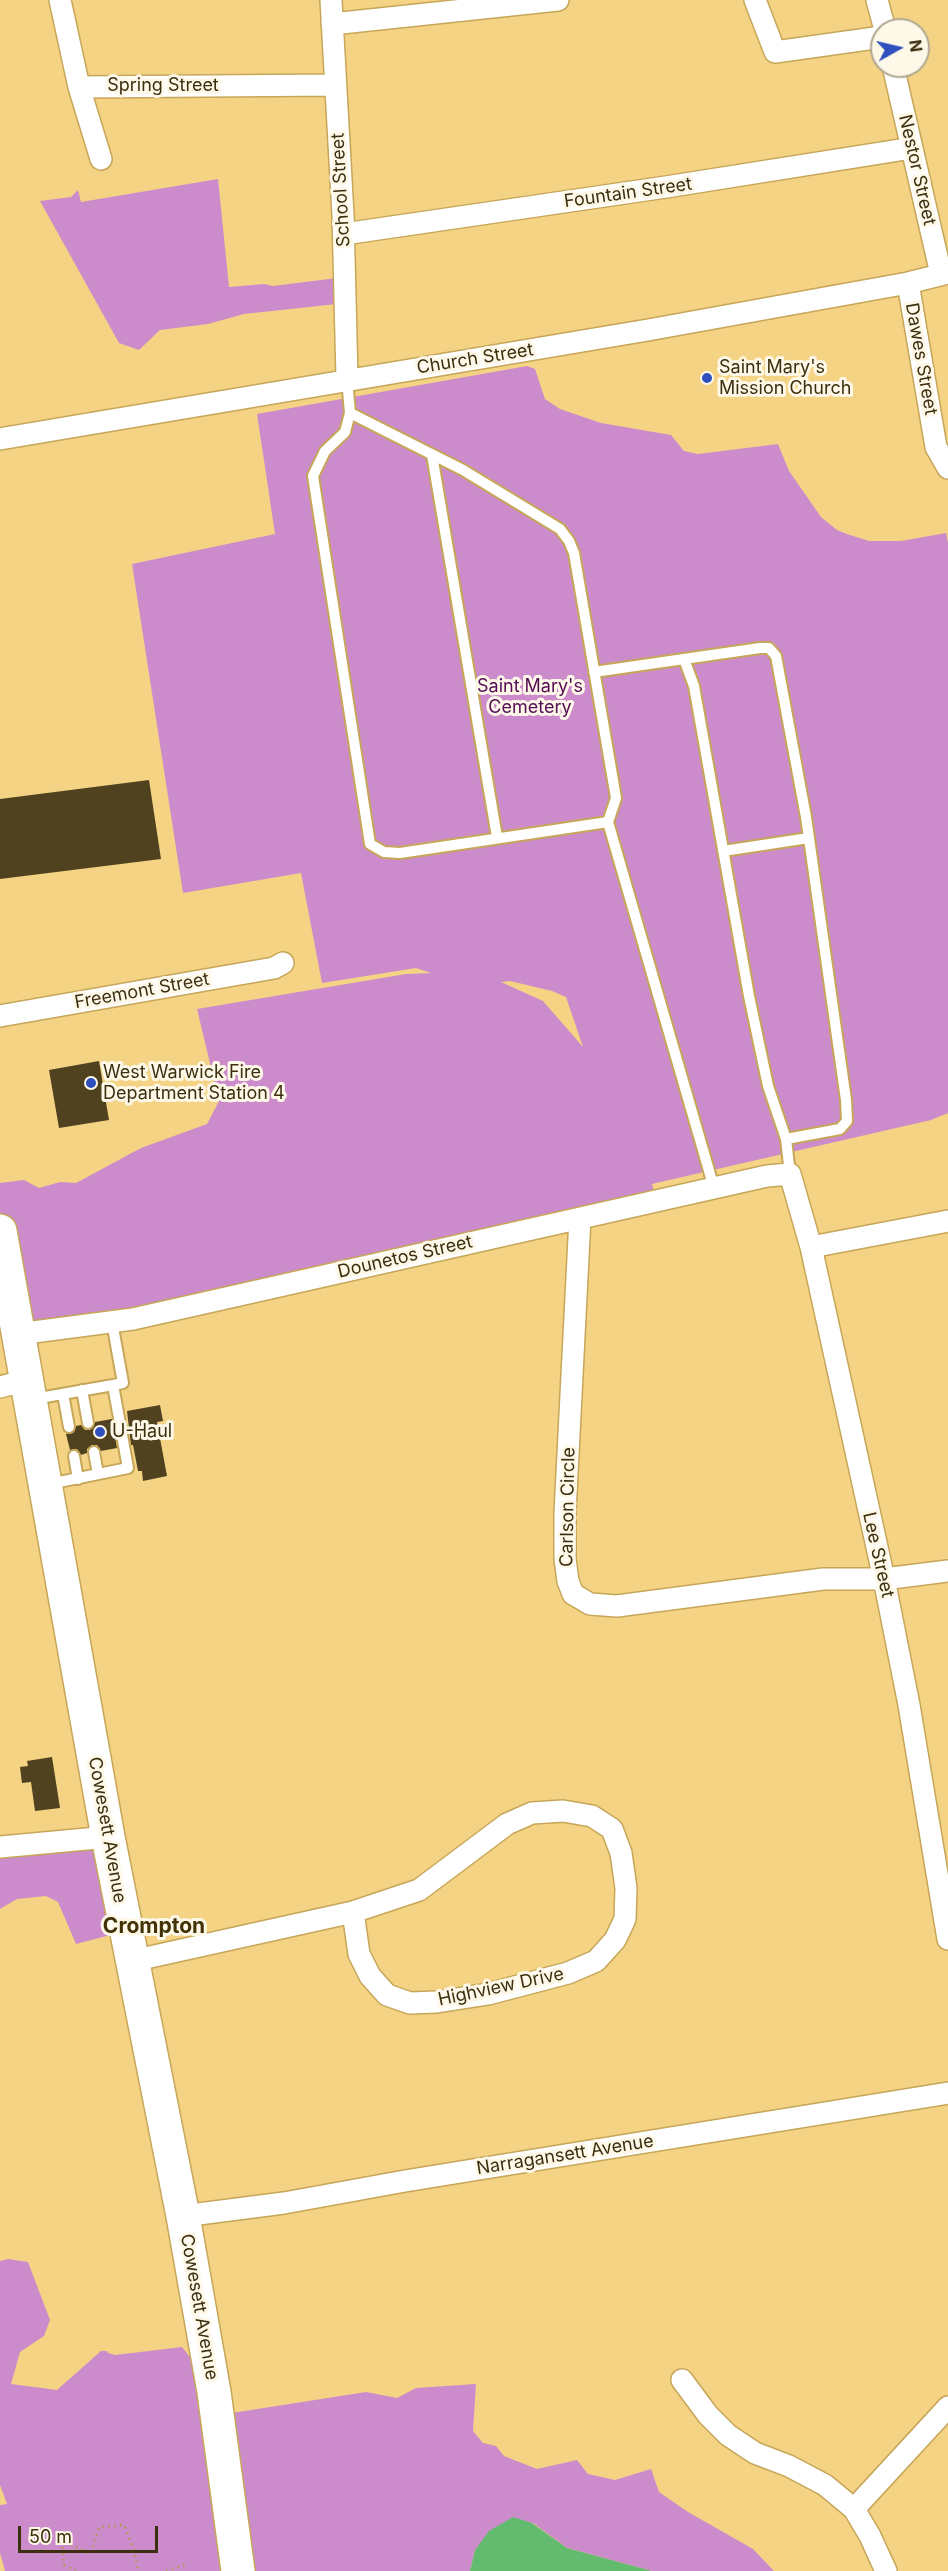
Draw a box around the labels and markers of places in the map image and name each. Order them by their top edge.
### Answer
place label: Saint Mary's Mission Church [719,357,851,400]
marker: Saint Mary's Mission Church [700,371,714,385]
place label: West Warwick Fire Department Station 4 [103,1062,285,1104]
marker: West Warwick Fire Department Station 4 [84,1076,98,1090]
place label: U-Haul [112,1421,172,1443]
marker: U-Haul [93,1425,107,1439]

